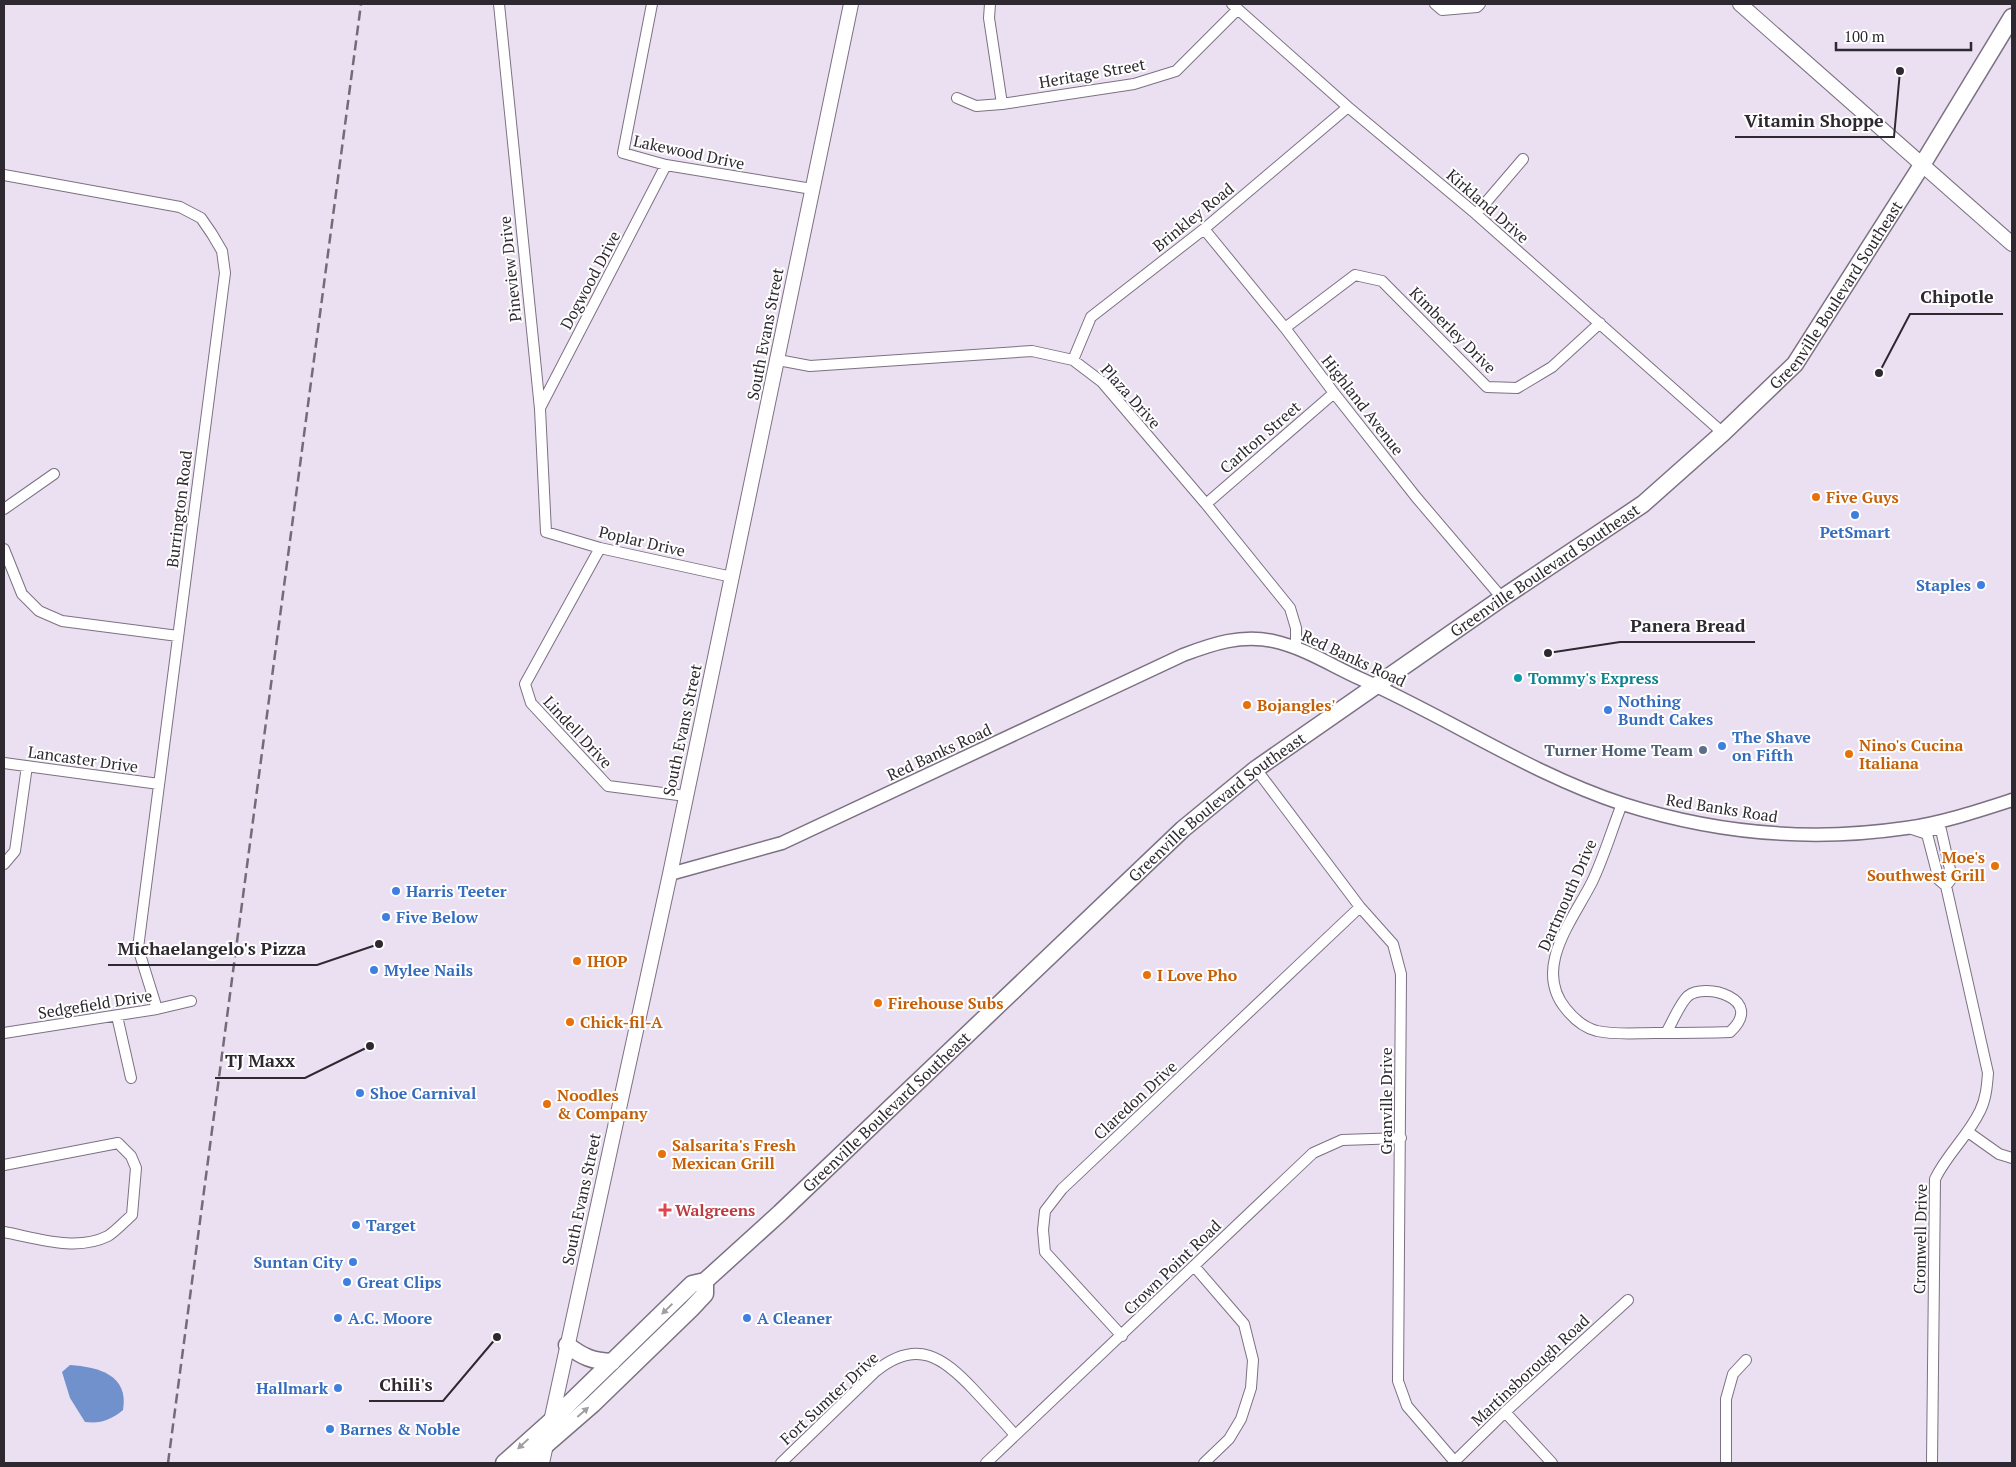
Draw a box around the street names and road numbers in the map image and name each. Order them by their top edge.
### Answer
street label: Heritage Street [1037,53,1147,93]
street label: Lakewood Drive [631,129,747,175]
street label: Kirkland Drive [1442,164,1534,248]
street label: Brinkley Road [1148,177,1238,257]
street label: Greenville Boulevard Southeast [1764,196,1908,394]
street label: Pineview Drive [494,215,526,323]
street label: Dogwood Drive [555,227,625,333]
street label: South Evans Street [741,266,789,402]
street label: Kimberley Drive [1405,282,1501,378]
street label: Highland Avenue [1317,350,1409,460]
street label: Plaza Drive [1096,359,1166,433]
street label: Carlton Street [1215,396,1305,478]
street label: Burrington Road [161,449,197,569]
street label: Greenville Boulevard Southeast [1446,498,1644,642]
street label: Poplar Drive [597,520,687,562]
street label: Red Banks Road [1298,624,1410,692]
street label: South Evans Street [657,662,707,798]
street label: Lindell Drive [539,691,617,773]
street label: Red Banks Road [883,718,995,786]
street label: Greenville Boulevard Southeast [1123,727,1310,887]
street label: Lancaster Drive [27,740,139,778]
street label: Red Banks Road [1665,788,1780,828]
street label: Dartmouth Drive [1532,835,1602,955]
street label: Sedgefield Drive [36,984,154,1024]
street label: Greenville Boulevard Southeast [798,1026,975,1197]
street label: Granville Drive [1375,1047,1397,1155]
street label: Claredon Drive [1088,1056,1182,1144]
street label: South Evans Street [556,1131,606,1267]
street label: Cromwell Drive [1908,1184,1932,1294]
street label: Crown Point Road [1118,1215,1226,1319]
street label: Martinsborough Road [1466,1309,1594,1431]
street label: Fort Sumter Drive [775,1347,883,1449]

